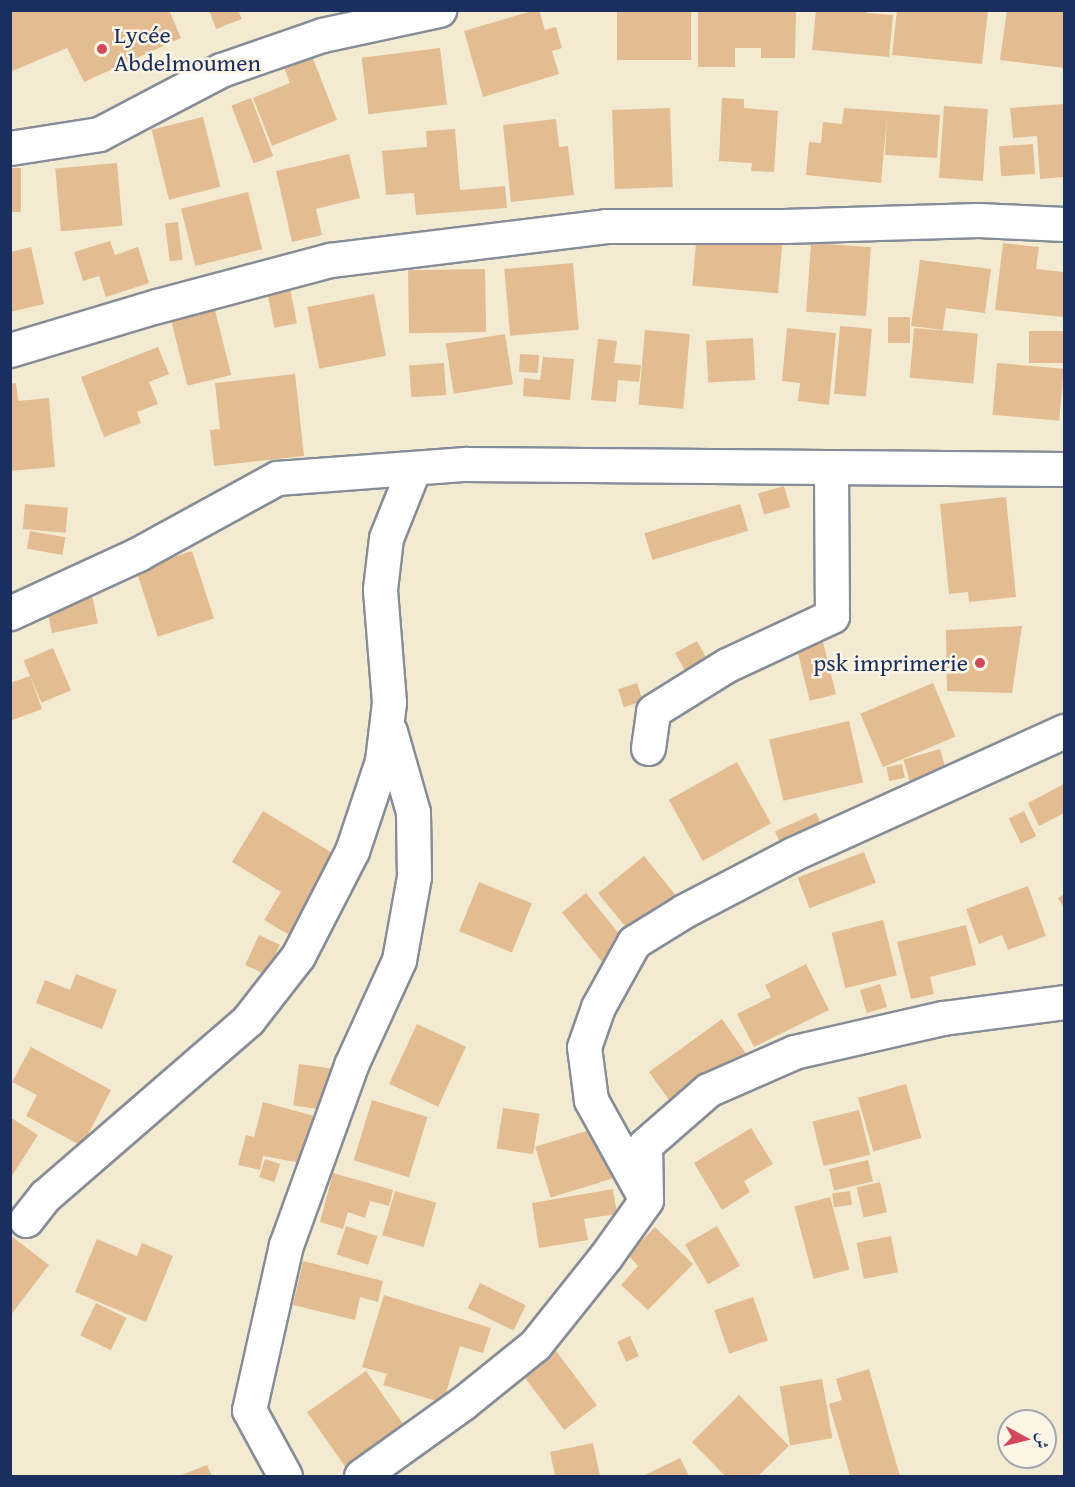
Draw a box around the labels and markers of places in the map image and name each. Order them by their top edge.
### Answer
place label: Lycée Abdelmoumen [114,21,261,77]
marker: Lycée Abdelmoumen [95,42,109,56]
place label: psk imprimerie [813,649,968,677]
marker: psk imprimerie [973,656,987,670]

